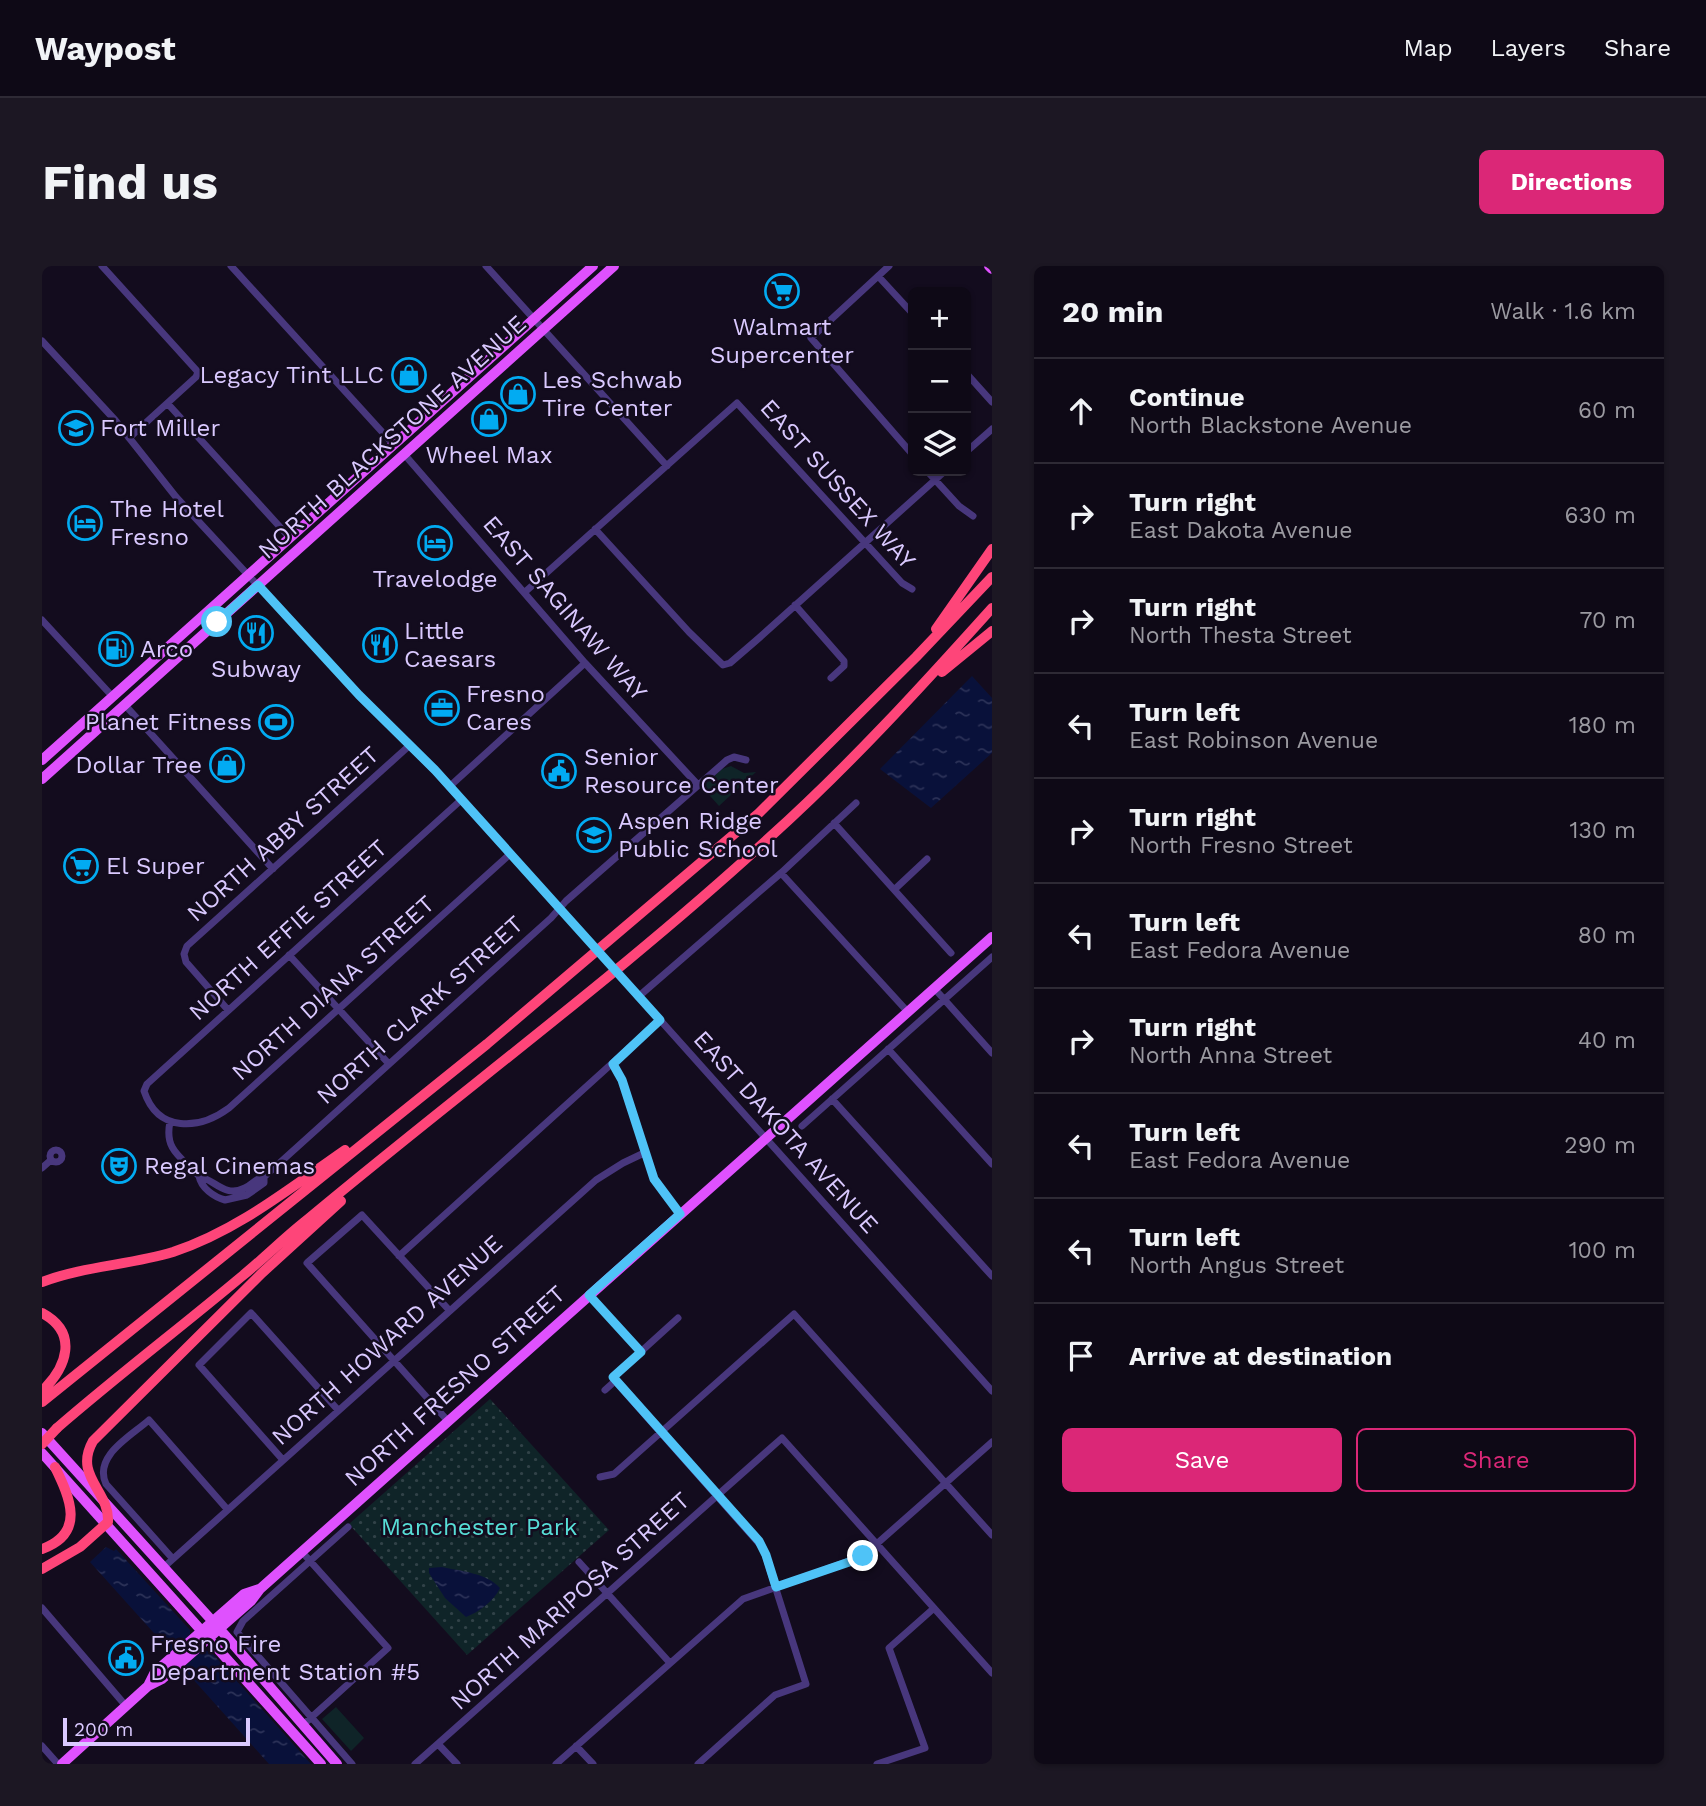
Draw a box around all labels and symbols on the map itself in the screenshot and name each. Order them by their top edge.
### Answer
supermarket icon: Walmart Supercenter [763,272,801,310]
street label: NORTH BLACKSTONE AVENUE [252,309,532,565]
place label: Walmart Supercenter [710,313,854,369]
shop icon: Legacy Tint LLC [390,356,428,394]
place label: Legacy Tint LLC [199,361,384,389]
place label: Les Schwab Tire Center [542,366,683,422]
shop icon: Les Schwab Tire Center [499,375,537,413]
street label: EAST SUSSEX WAY [755,394,922,575]
shop icon: Wheel Max [470,400,508,438]
school or university icon: Fort Miller [57,409,95,447]
place label: Fort Miller [100,414,220,442]
place label: Wheel Max [425,441,553,469]
place label: The Hotel Fresno [110,495,224,551]
hotel icon: The Hotel Fresno [66,504,104,542]
street label: EAST SAGINAW WAY [477,510,653,706]
hotel icon: Travelodge [416,524,454,562]
place label: Travelodge [372,565,498,593]
route start [201,606,232,637]
restaurant icon: Subway [237,614,275,652]
place label: Little Caesars [404,617,496,673]
restaurant icon: Little Caesars [361,626,399,664]
fuel station icon: Arco [97,630,135,668]
place label: Arco [140,635,193,663]
place label: Subway [211,655,302,683]
place label: Fresno Cares [466,680,545,736]
office icon: Fresno Cares [423,689,461,727]
sports icon: Planet Fitness [257,703,295,741]
place label: Planet Fitness [85,708,252,736]
street label: NORTH ABBY STREET [181,741,385,927]
place label: Senior Resource Center [584,743,779,799]
shop icon: Dollar Tree [208,746,246,784]
place label: Dollar Tree [75,751,202,779]
public building icon: Senior Resource Center [540,752,578,790]
place label: Aspen Ridge Public School [618,807,778,863]
school or university icon: Aspen Ridge Public School [575,816,613,854]
street label: NORTH EFFIE STREET [183,834,393,1026]
supermarket icon: El Super [62,847,100,885]
place label: El Super [106,852,205,880]
street label: NORTH DIANA STREET [226,890,440,1086]
street label: NORTH CLARK STREET [311,910,529,1110]
street label: EAST DAKOTA AVENUE [688,1025,884,1239]
theatre icon: Regal Cinemas [100,1147,138,1185]
place label: Regal Cinemas [144,1152,315,1180]
street label: NORTH HOWARD AVENUE [266,1229,508,1451]
street label: NORTH FRESNO STREET [339,1280,571,1492]
street label: NORTH MARIPOSA STREET [445,1486,695,1716]
park label: Manchester Park [381,1513,578,1541]
route end [847,1540,878,1571]
place label: Fresno Fire Department Station #5 [150,1630,420,1686]
public building icon: Fresno Fire Department Station #5 [107,1639,145,1677]
scale bar [63,1715,250,1747]

